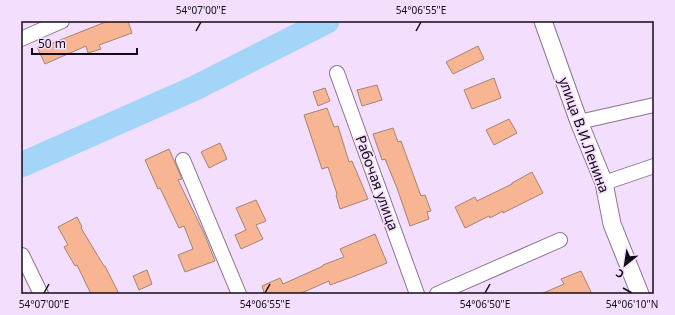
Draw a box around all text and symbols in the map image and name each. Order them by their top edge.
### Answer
text: 54°07'00"E [176,3,226,17]
text: 54°06'55"E [396,3,446,17]
scale bar [32,30,137,56]
text: 50 m [38,35,66,52]
street label: улица В.И.Ленина [555,74,614,195]
street label: Рабочая улица [351,133,403,233]
north arrow [605,245,645,285]
text: С [613,266,627,282]
text: 54°07'00"E [19,297,69,311]
text: 54°06'55"E [240,297,290,311]
text: 54°06'50"E [460,297,510,311]
text: 54°06'10"N [606,297,658,311]

